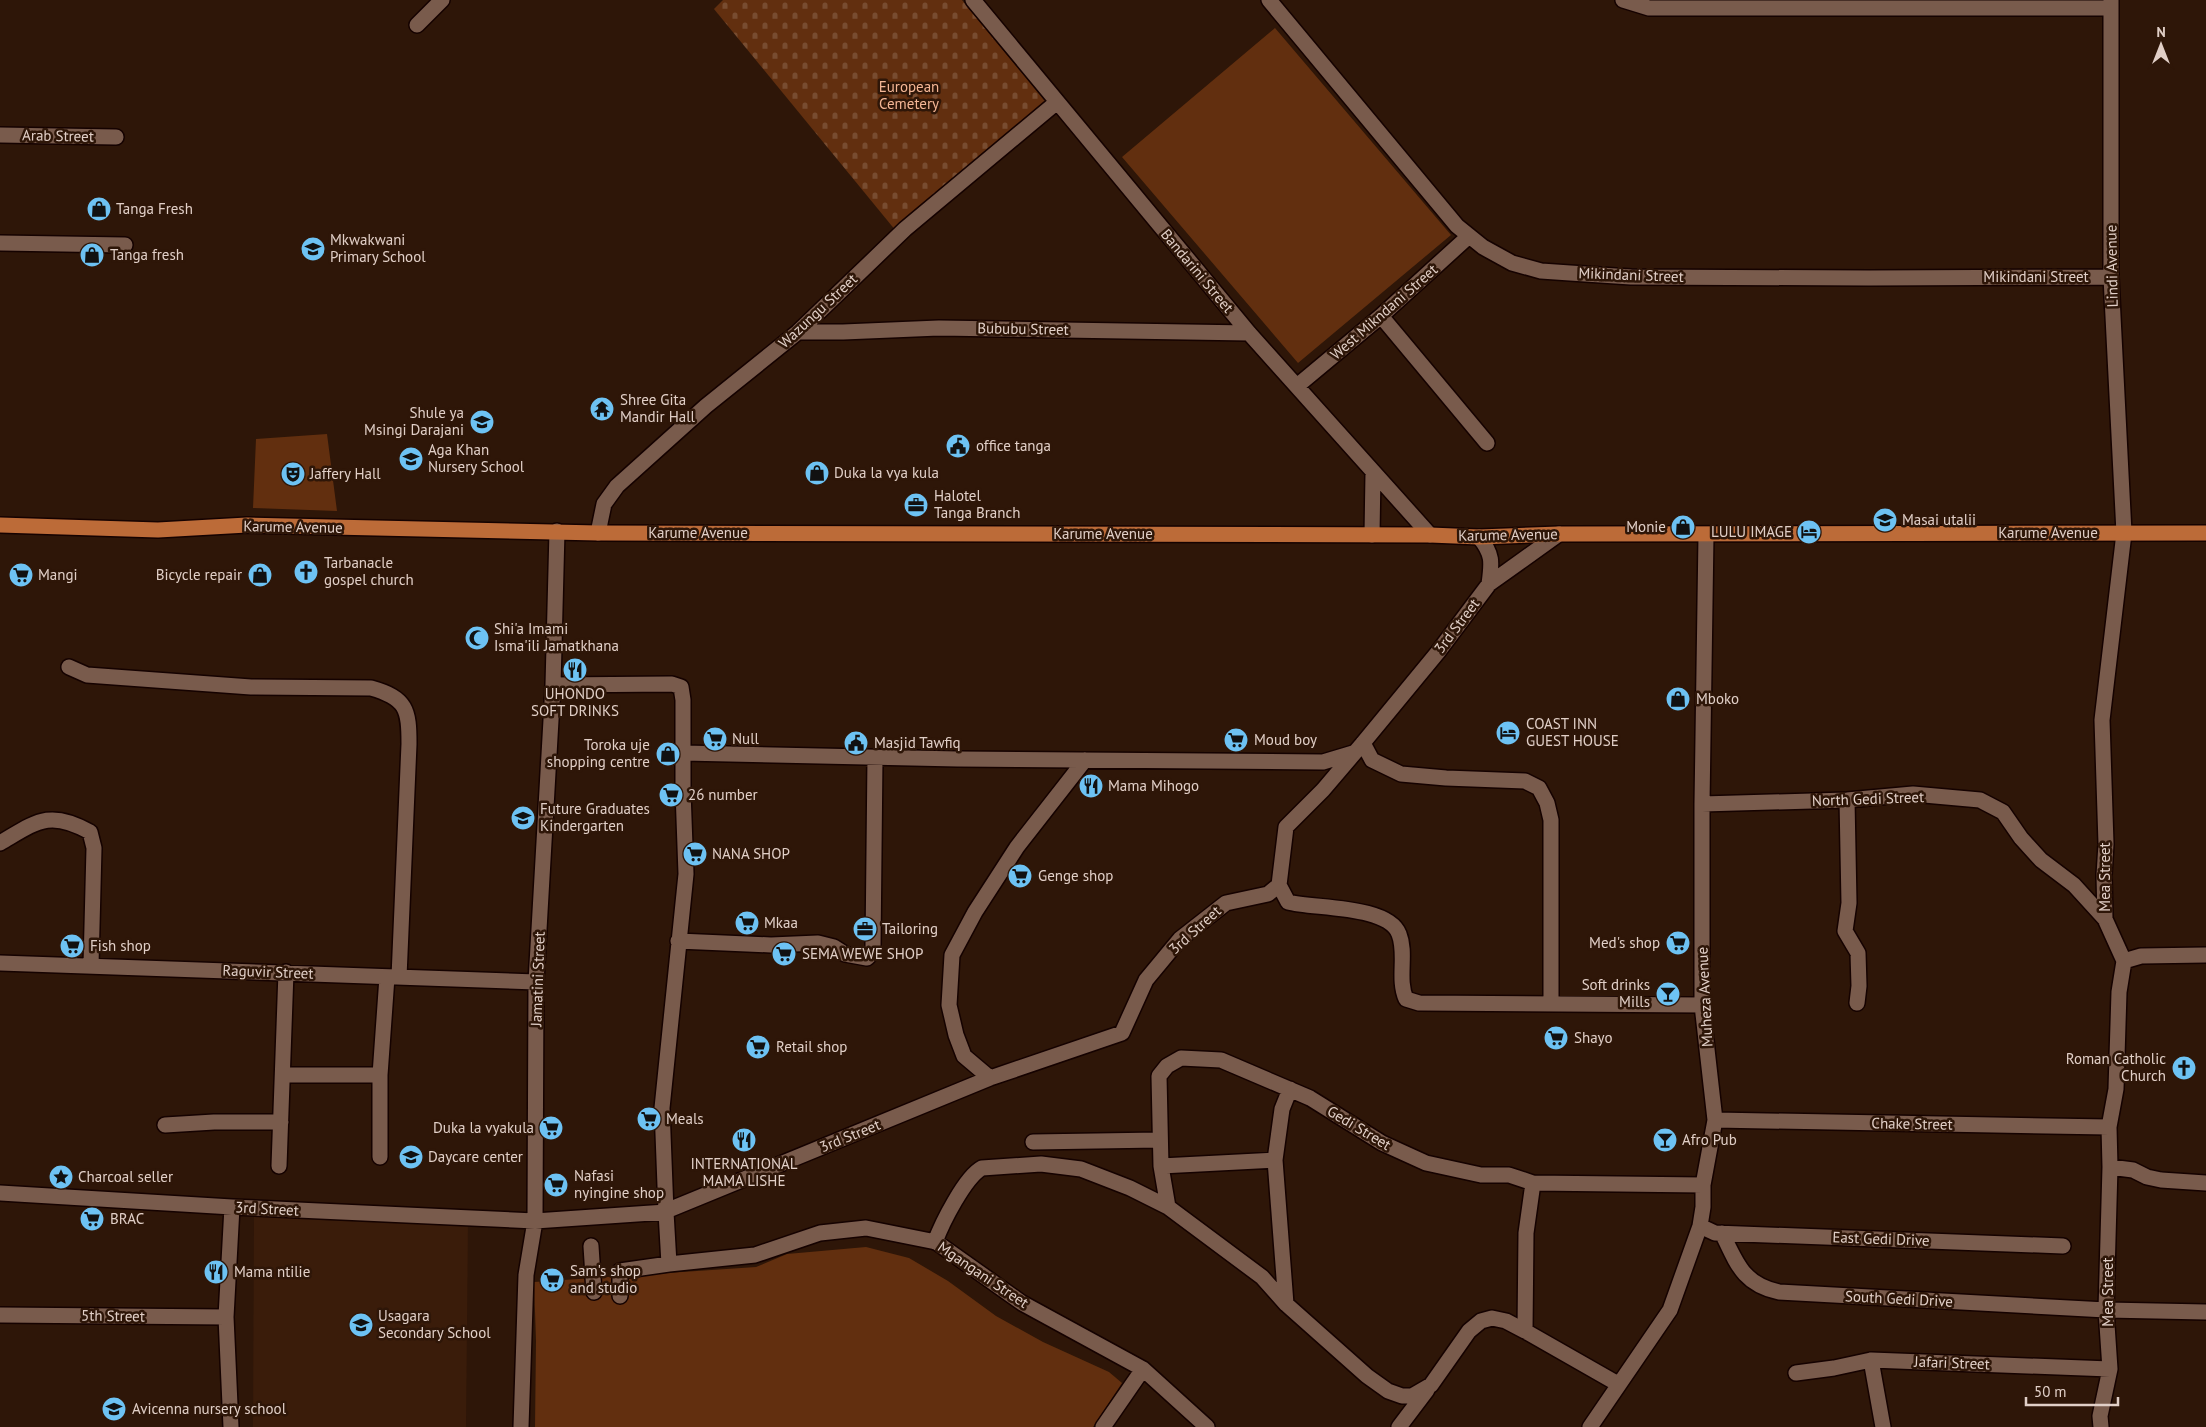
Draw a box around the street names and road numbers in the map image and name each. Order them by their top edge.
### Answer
street label: Arab Street [22,125,94,146]
street label: Bandarini Street [1157,225,1238,316]
street label: Lindi Avenue [2101,225,2122,307]
street label: West Mikndani Street [1326,260,1441,363]
street label: Mikindani Street [1578,263,1684,286]
street label: Mikindani Street [1983,267,2089,286]
street label: Wazungu Street [774,269,861,352]
street label: Bububu Street [977,318,1069,339]
street label: Karume Avenue [243,516,343,537]
street label: Karume Avenue [648,523,748,542]
street label: Karume Avenue [1998,523,2098,542]
street label: Karume Avenue [1053,524,1153,543]
street label: Karume Avenue [1458,524,1558,545]
street label: 3rd Street [1430,595,1483,657]
street label: North Gedi Street [1812,787,1924,810]
street label: Mea Street [2095,842,2114,912]
street label: 3rd Street [1165,901,1225,958]
street label: Jamatini Street [526,931,549,1028]
street label: Muheza Avenue [1692,947,1717,1048]
street label: Raguvir Street [222,960,314,983]
street label: Gedi Street [1324,1101,1395,1154]
street label: Chake Street [1871,1113,1953,1134]
street label: 3rd Street [817,1115,883,1156]
street label: 3rd Street [235,1197,299,1220]
street label: East Gedi Drive [1832,1227,1930,1250]
street label: Mgangani Street [934,1237,1032,1312]
street label: Mea Street [2098,1257,2117,1327]
street label: South Gedi Drive [1845,1286,1953,1311]
street label: 5th Street [81,1305,145,1326]
street label: Jafari Street [1913,1352,1990,1373]

